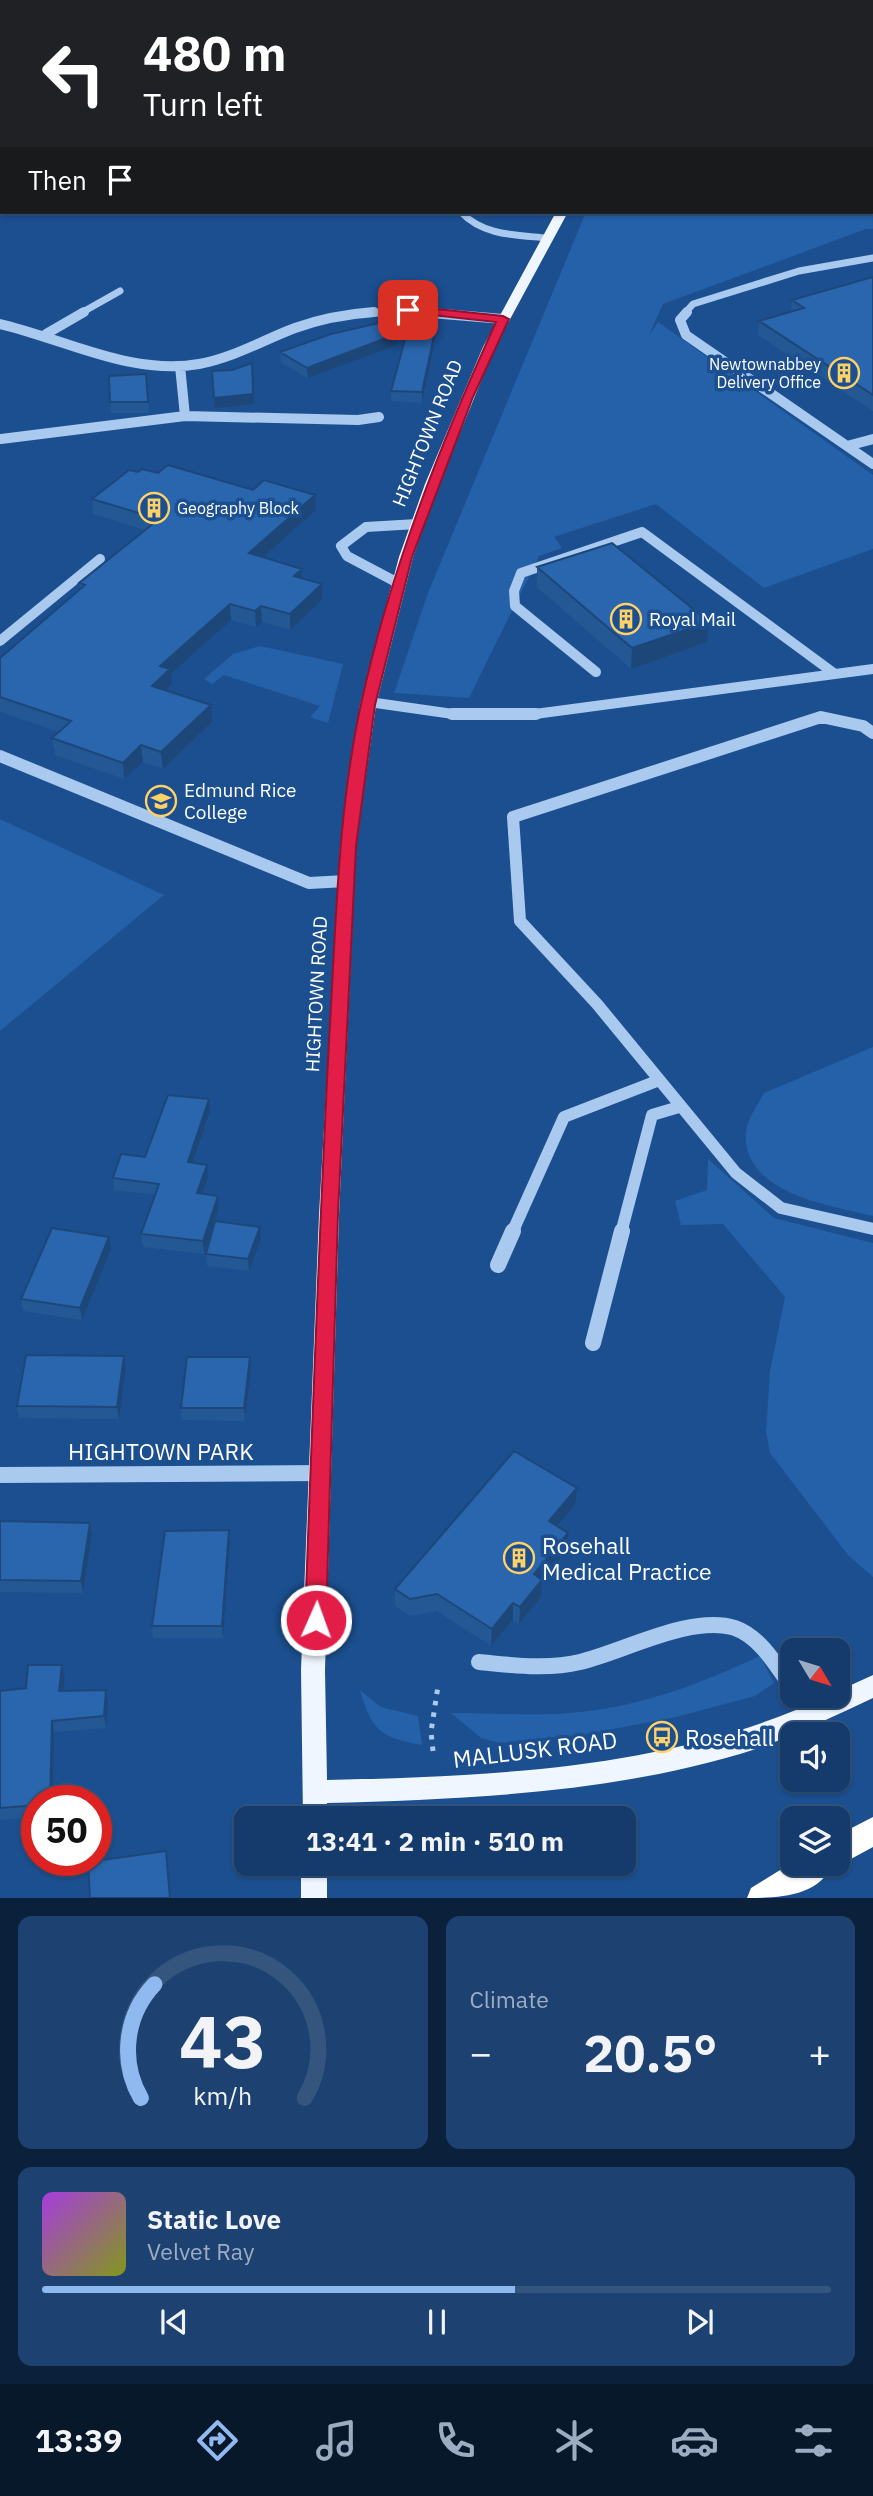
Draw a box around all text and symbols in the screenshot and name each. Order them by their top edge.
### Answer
text: 480 m [143,21,287,84]
icon: left [28,28,119,119]
text: Turn left [143,83,263,125]
icon: arrive [101,161,139,199]
text: Then [28,163,87,197]
pin [378,280,438,340]
icon: arrive [389,291,427,329]
place label: Newtownabbey Delivery Office [709,354,821,392]
street label: HIGHTOWN ROAD [387,356,467,510]
building icon: Newtownabbey Delivery Office [827,356,861,390]
building icon: Geography Block [137,491,171,525]
place label: Geography Block [177,498,299,518]
building icon: Royal Mail [609,602,643,636]
place label: Royal Mail [649,607,736,631]
place label: Edmund Rice College [184,778,296,824]
school or university icon: Edmund Rice College [144,784,178,818]
street label: HIGHTOWN ROAD [300,915,332,1073]
street label: HIGHTOWN PARK [68,1436,254,1466]
place label: Rosehall Medical Practice [542,1530,712,1586]
building icon: Rosehall Medical Practice [502,1541,536,1575]
position arrow [279,1583,353,1657]
north arrow [780,1638,850,1708]
map controls [780,1638,850,1876]
bus stop icon: Rosehall [645,1720,679,1754]
place label: Rosehall [685,1722,774,1752]
button: sound [780,1722,850,1792]
street label: MALLUSK ROAD [451,1724,619,1774]
speed limit sign: 50 [21,1785,112,1876]
button: layers [780,1806,850,1876]
text: 13:41 · 2 min · 510 m [306,1824,564,1858]
text: Climate [470,1984,549,2014]
text: 43 [179,1994,266,2089]
text: 20.5° [583,2019,717,2086]
text: − [470,2028,492,2077]
text: + [808,2028,831,2077]
text: km/h [193,2079,252,2112]
text: Static Love [147,2202,281,2236]
text: Velvet Ray [147,2236,254,2266]
icon: previous [155,2303,193,2341]
icon: pause [418,2303,456,2341]
icon: next [681,2303,719,2341]
icon: directions [193,2416,242,2465]
icon: music [312,2416,361,2465]
icon: phone [431,2416,480,2465]
icon: climate [550,2416,599,2465]
icon: car [670,2416,719,2465]
icon: filters [789,2416,838,2465]
text: 13:39 [35,2419,122,2461]

